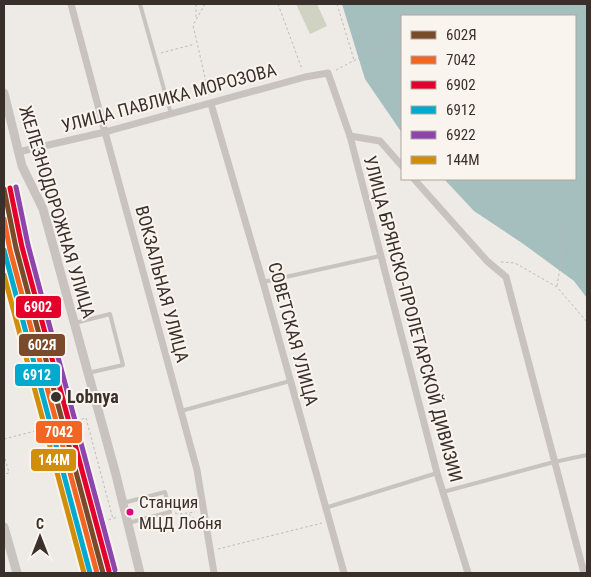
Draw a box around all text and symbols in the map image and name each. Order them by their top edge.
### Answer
legend [401,15,576,180]
text: 602Я [446,26,477,44]
text: 7042 [446,51,476,69]
street label: УЛИЦА ПАВЛИКА МОРОЗОВА [59,59,279,136]
text: 6902 [446,76,476,94]
text: 6912 [446,101,476,119]
street label: ЖЕЛЕЗНОДОРОЖНАЯ УЛИЦА [15,103,100,321]
text: 6922 [446,126,476,144]
text: 144М [446,151,480,169]
street label: УЛИЦА БРЯНСКО-ПРОЛЕТАРСКОЙ ДИВИЗИИ [360,153,467,484]
street label: ВОКЗАЛЬНАЯ УЛИЦА [131,203,194,365]
street label: СОВЕТСКАЯ УЛИЦА [264,260,323,409]
line badge: 6902 [15,295,62,319]
text: 6902 [24,299,52,315]
line badge: 602Я [18,333,66,357]
text: 602Я [28,337,56,353]
line badge: 6912 [14,363,61,387]
text: 6912 [23,367,51,383]
place label: Lobnya [67,386,119,407]
marker: Lobnya [49,390,63,404]
line badge: 7042 [35,420,83,444]
text: 7042 [45,424,73,440]
line badge: 144М [30,448,77,472]
text: 144М [38,452,70,468]
place label: Станция МЦД Лобня [139,492,222,533]
marker: Станция МЦД Лобня [125,507,135,517]
north arrow [15,512,65,562]
text: С [36,516,44,532]

